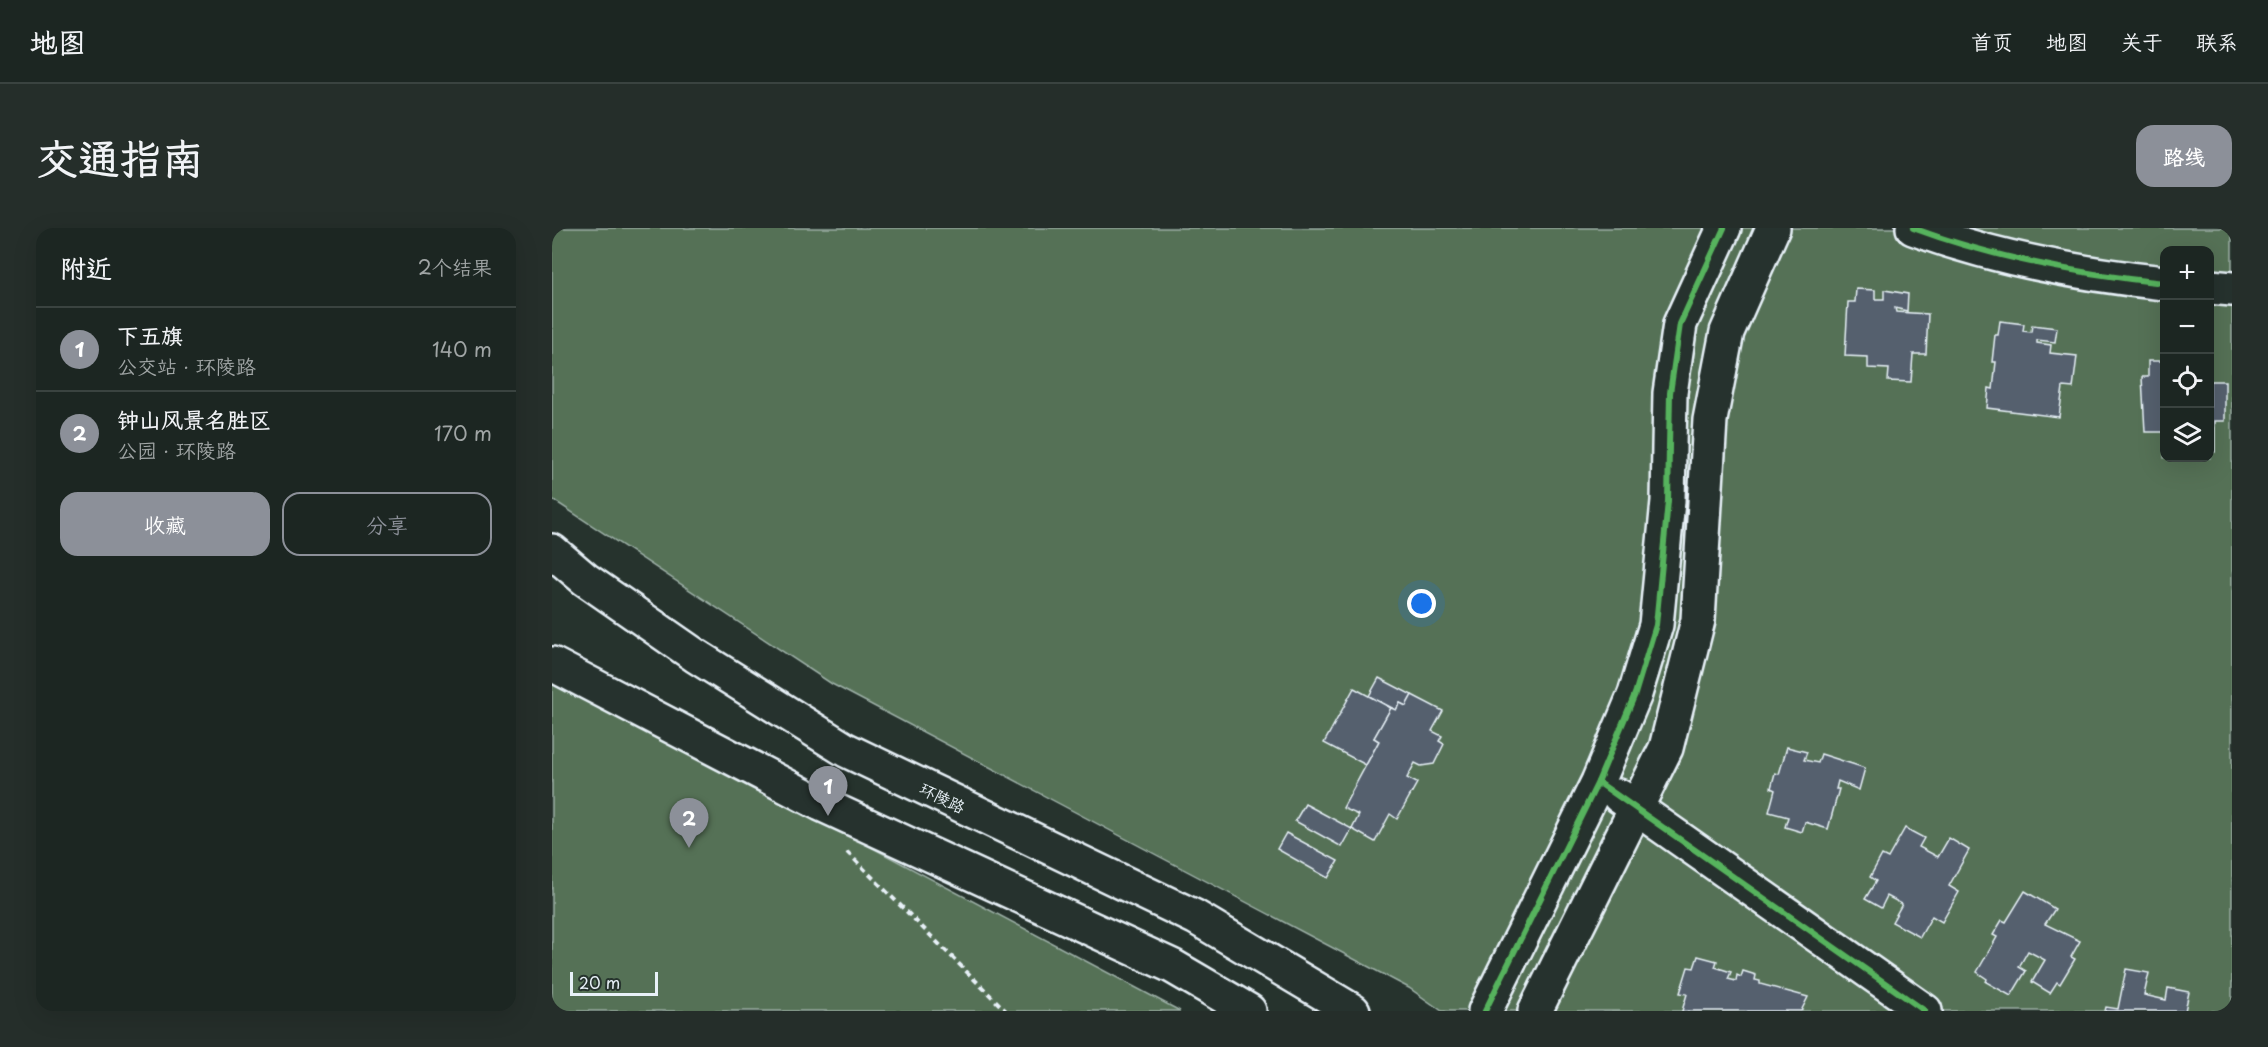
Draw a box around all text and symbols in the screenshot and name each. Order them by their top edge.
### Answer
text: 地图 [30,20,86,63]
text: 首页 [1971,25,2013,57]
text: 地图 [2046,25,2088,57]
text: 关于 [2121,25,2163,57]
text: 联系 [2196,25,2238,57]
text: 交通指南 [36,125,204,188]
button: 路线 [2136,125,2232,187]
map controls [2160,246,2214,462]
button: + [2160,246,2214,300]
text: 附近 [60,248,112,287]
text: 2个结果 [418,252,492,282]
button: − [2160,300,2214,354]
text: 下五旗 [117,318,183,351]
text: 1 [75,334,84,364]
text: 140 m [432,334,492,364]
text: 公交站 · 环陵路 [117,351,256,381]
button: locate [2160,354,2214,408]
text: 钟山风景名胜区 [117,402,271,435]
button: layers [2160,408,2214,462]
text: 2 [72,418,87,448]
text: 170 m [434,418,492,448]
text: 公园 · 环陵路 [117,435,236,465]
button: 收藏 [60,492,270,556]
button: 分享 [282,492,492,556]
your location [1407,589,1436,618]
pin: 1 [808,766,848,816]
street label: 环陵路 [916,776,970,818]
pin: 2 [670,798,708,848]
scale bar [570,969,658,996]
text: 20 m [579,970,620,994]

